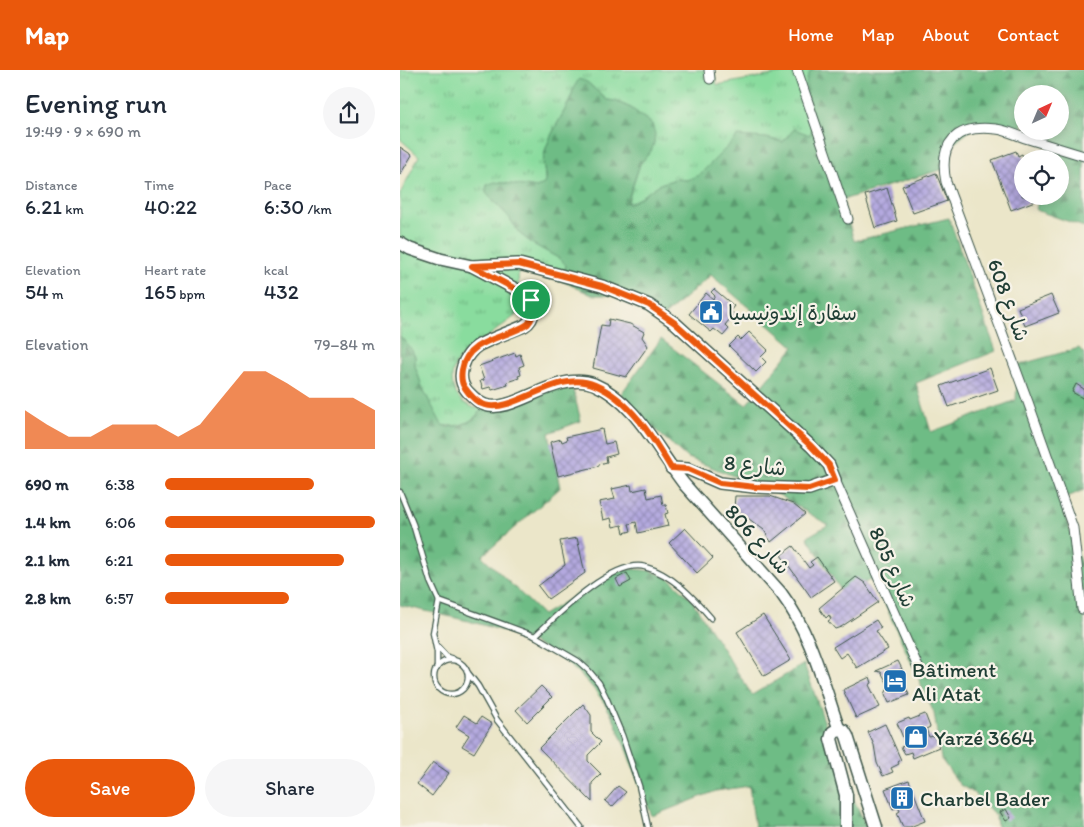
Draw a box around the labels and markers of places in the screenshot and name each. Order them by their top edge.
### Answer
pin [510,279,552,321]
public building icon: سفارة إندونيسيا [698,299,724,325]
place label: سفارة إندونيسيا [728,300,857,326]
place label: Bâtiment Ali Atat [912,657,996,706]
hotel icon: Bâtiment Ali Atat [882,668,908,694]
shop icon: Yarzé 3664 [903,724,929,750]
place label: Yarzé 3664 [934,725,1035,750]
building icon: Charbel Bader [889,785,915,811]
place label: Charbel Bader [920,786,1050,811]

